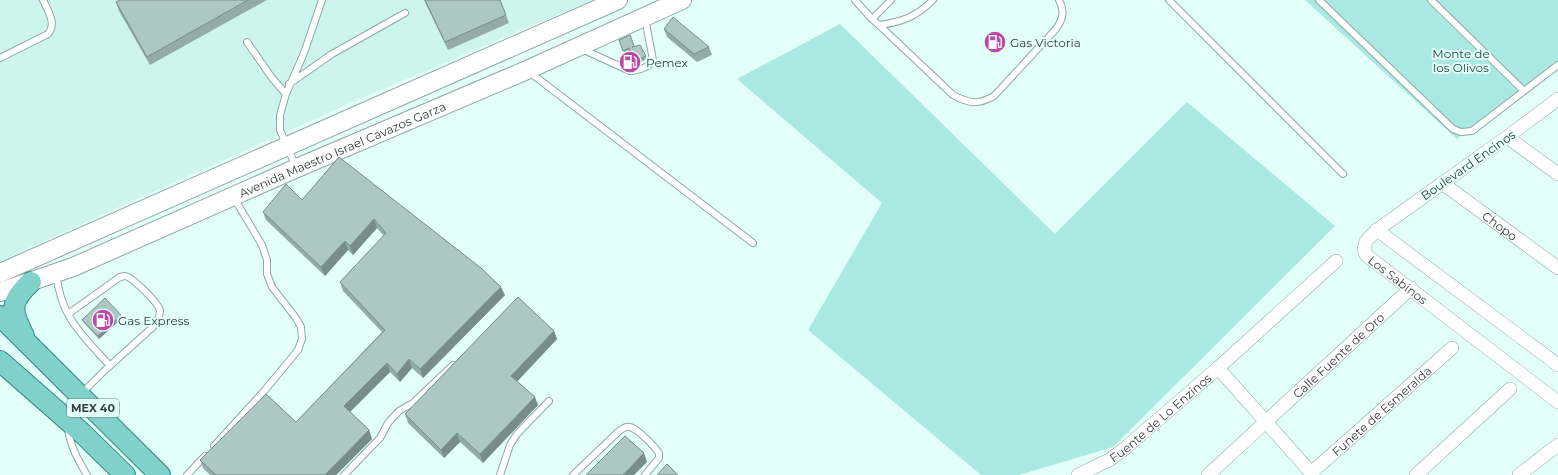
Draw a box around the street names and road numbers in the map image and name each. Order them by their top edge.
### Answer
street label: Avenida Maestro Israel Cavazos Garza [236,98,448,200]
street label: Boulevard Encinos [1418,127,1518,203]
street label: Chopo [1480,208,1521,243]
street label: Los Sabinos [1365,252,1431,307]
street label: Calle Fuente de Oro [1289,309,1387,401]
street label: Funete de Esmeralda [1328,363,1434,459]
street label: Fuente de Lo Enzinos [1106,370,1214,465]
road number: MEX 40 [67,399,119,417]

